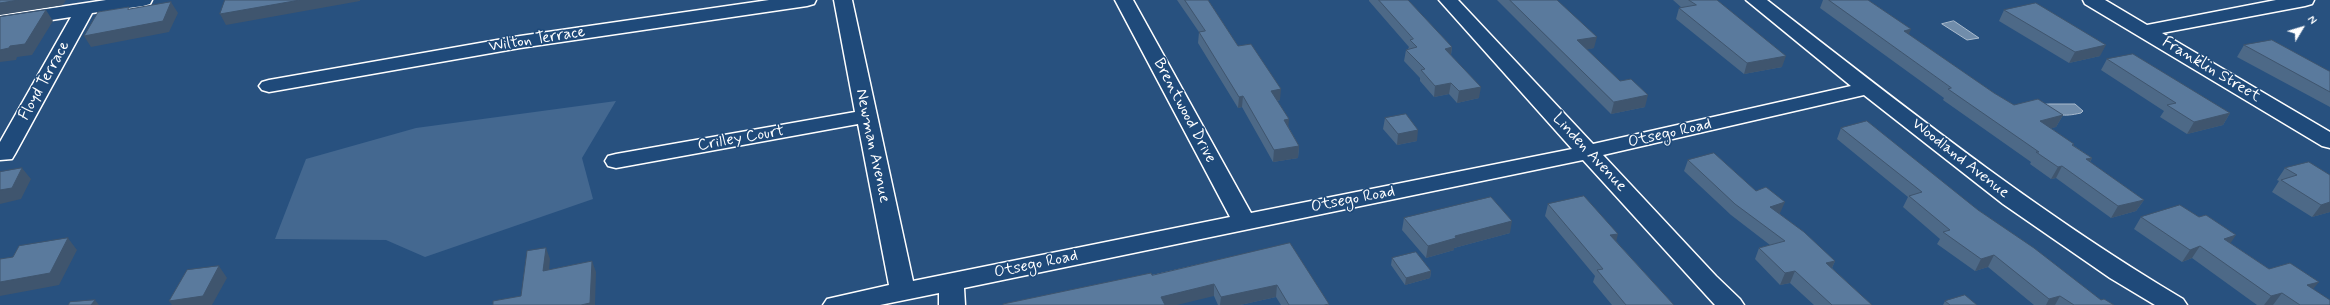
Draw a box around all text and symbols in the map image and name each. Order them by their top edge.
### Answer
north arrow [2282,8,2322,48]
text: N [2304,13,2319,28]
street label: Wilton Terrace [487,23,587,57]
street label: Franklin Street [2158,33,2264,107]
street label: Floyd Terrace [15,38,75,124]
street label: Brentwood Drive [1148,55,1220,167]
street label: Newman Avenue [851,87,893,205]
street label: Linden Avenue [1548,110,1630,196]
street label: Otsego Road [1626,115,1714,153]
street label: Woodland Avenue [1907,115,2013,203]
street label: Crilley Court [696,122,786,156]
street label: Otsego Road [1309,182,1397,218]
street label: Otsego Road [992,247,1080,283]

